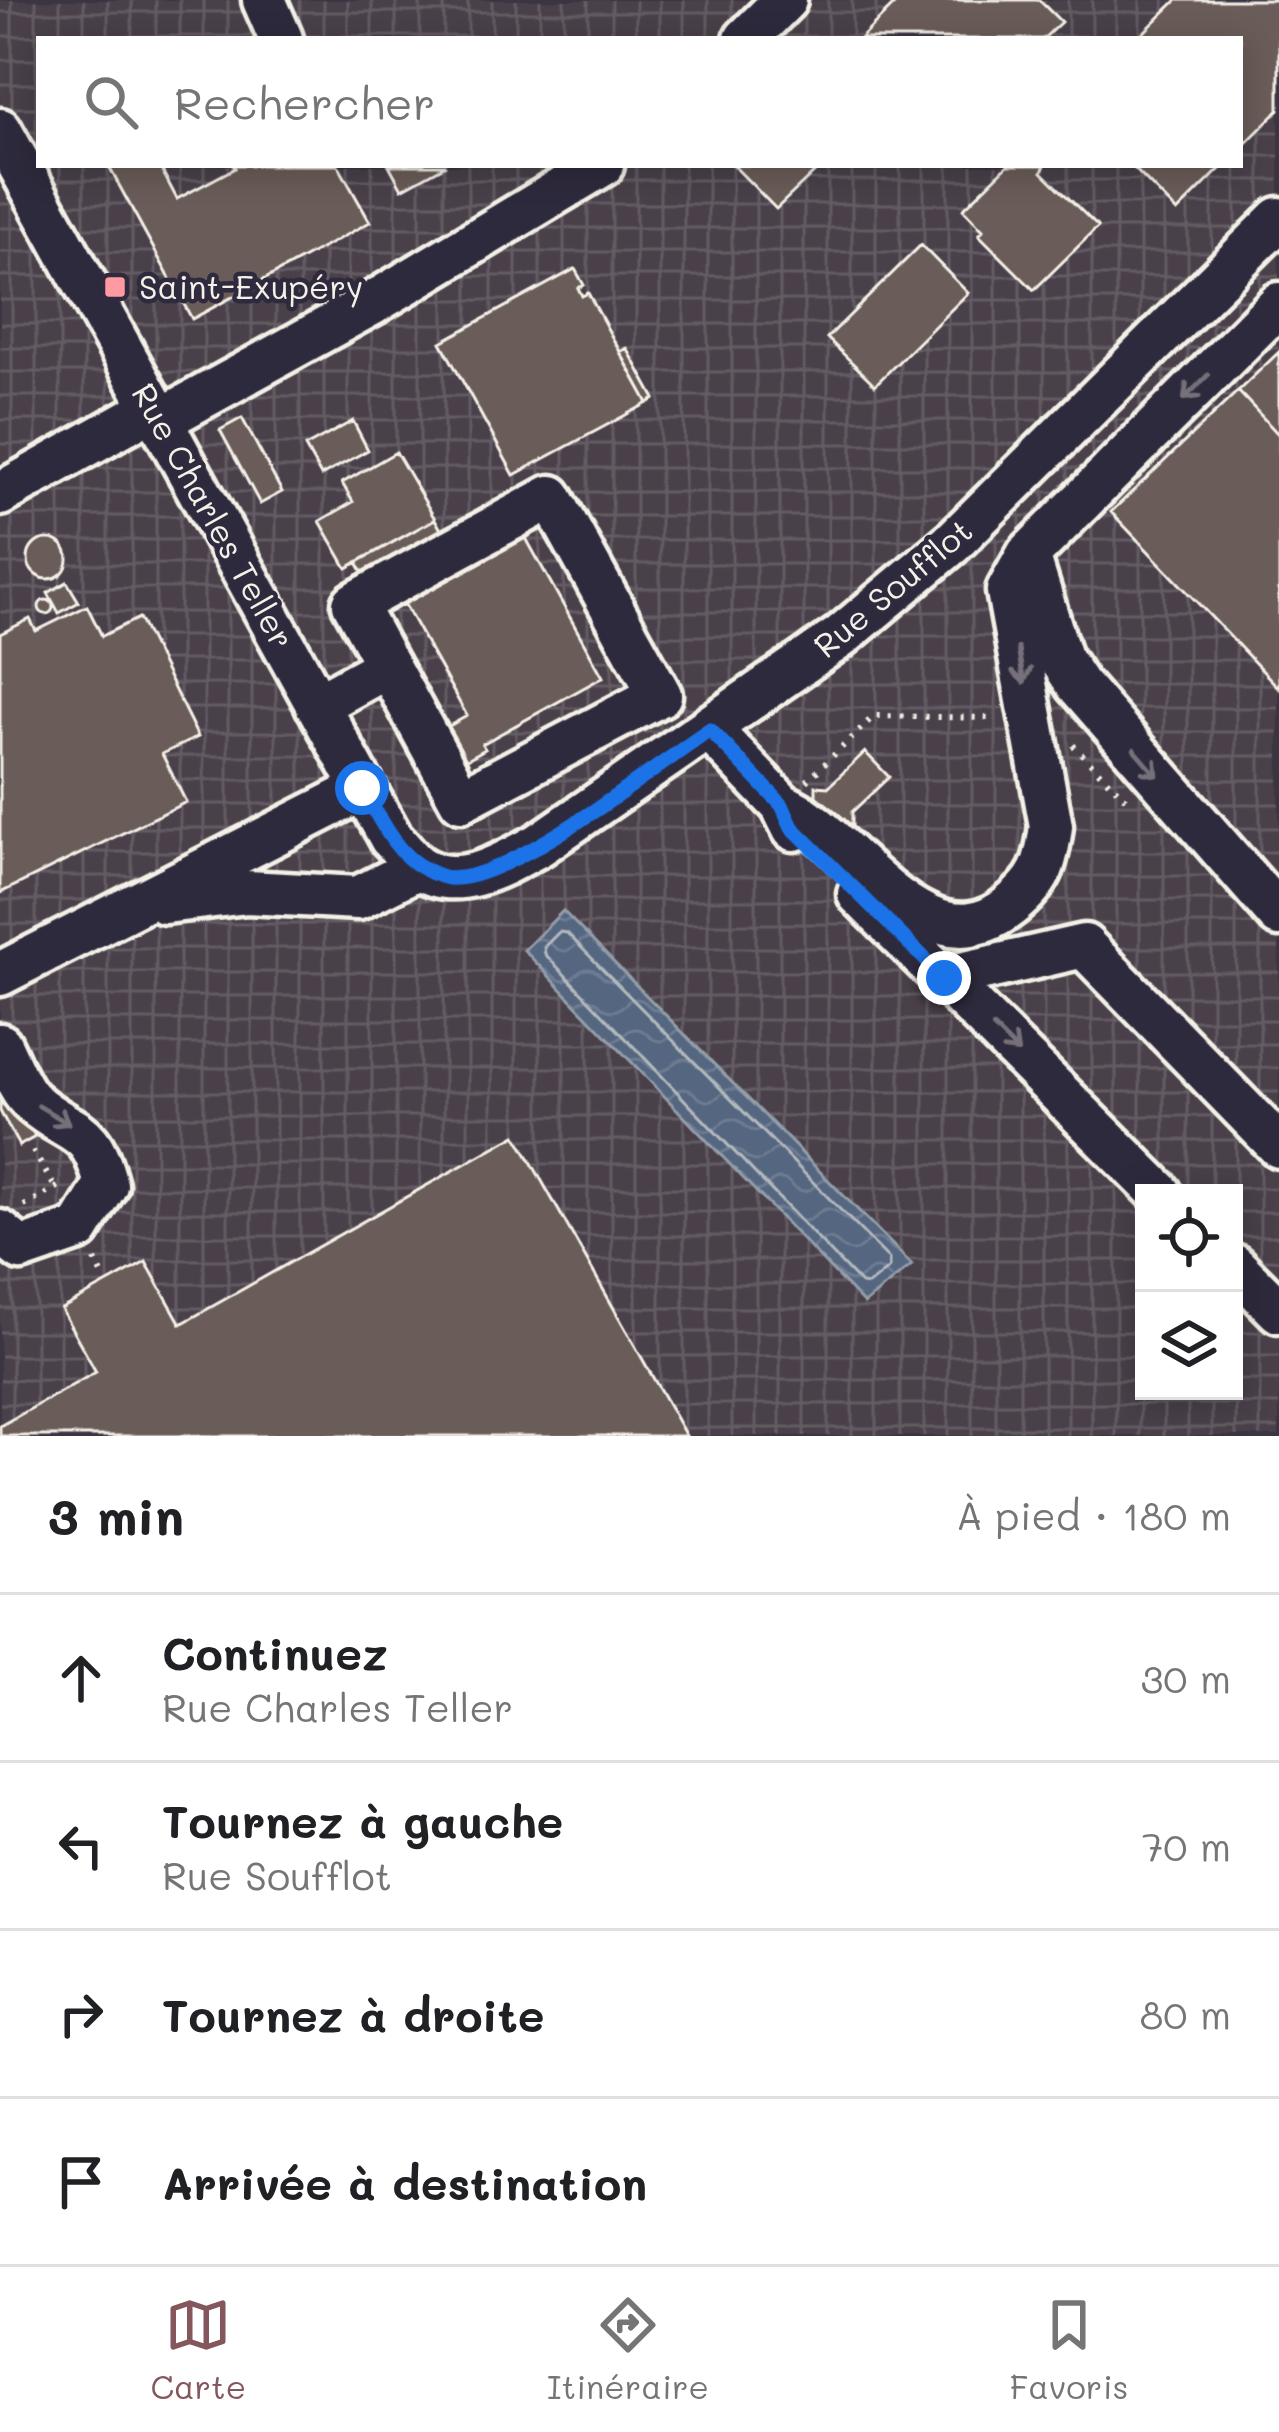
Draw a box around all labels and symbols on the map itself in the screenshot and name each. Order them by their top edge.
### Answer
place label: Saint-Exupéry [139,264,363,308]
marker: Saint-Exupéry [102,274,128,300]
one-way arrow [1182,372,1211,400]
street label: Rue Charles Teller [123,375,305,656]
street label: Rue Soufflot [804,508,980,666]
one-way arrow [1010,645,1033,684]
one-way arrow [1131,747,1159,777]
route start [335,761,389,815]
route end [917,951,971,1005]
one-way arrow [991,1026,1020,1054]
one-way arrow [36,1104,71,1128]

